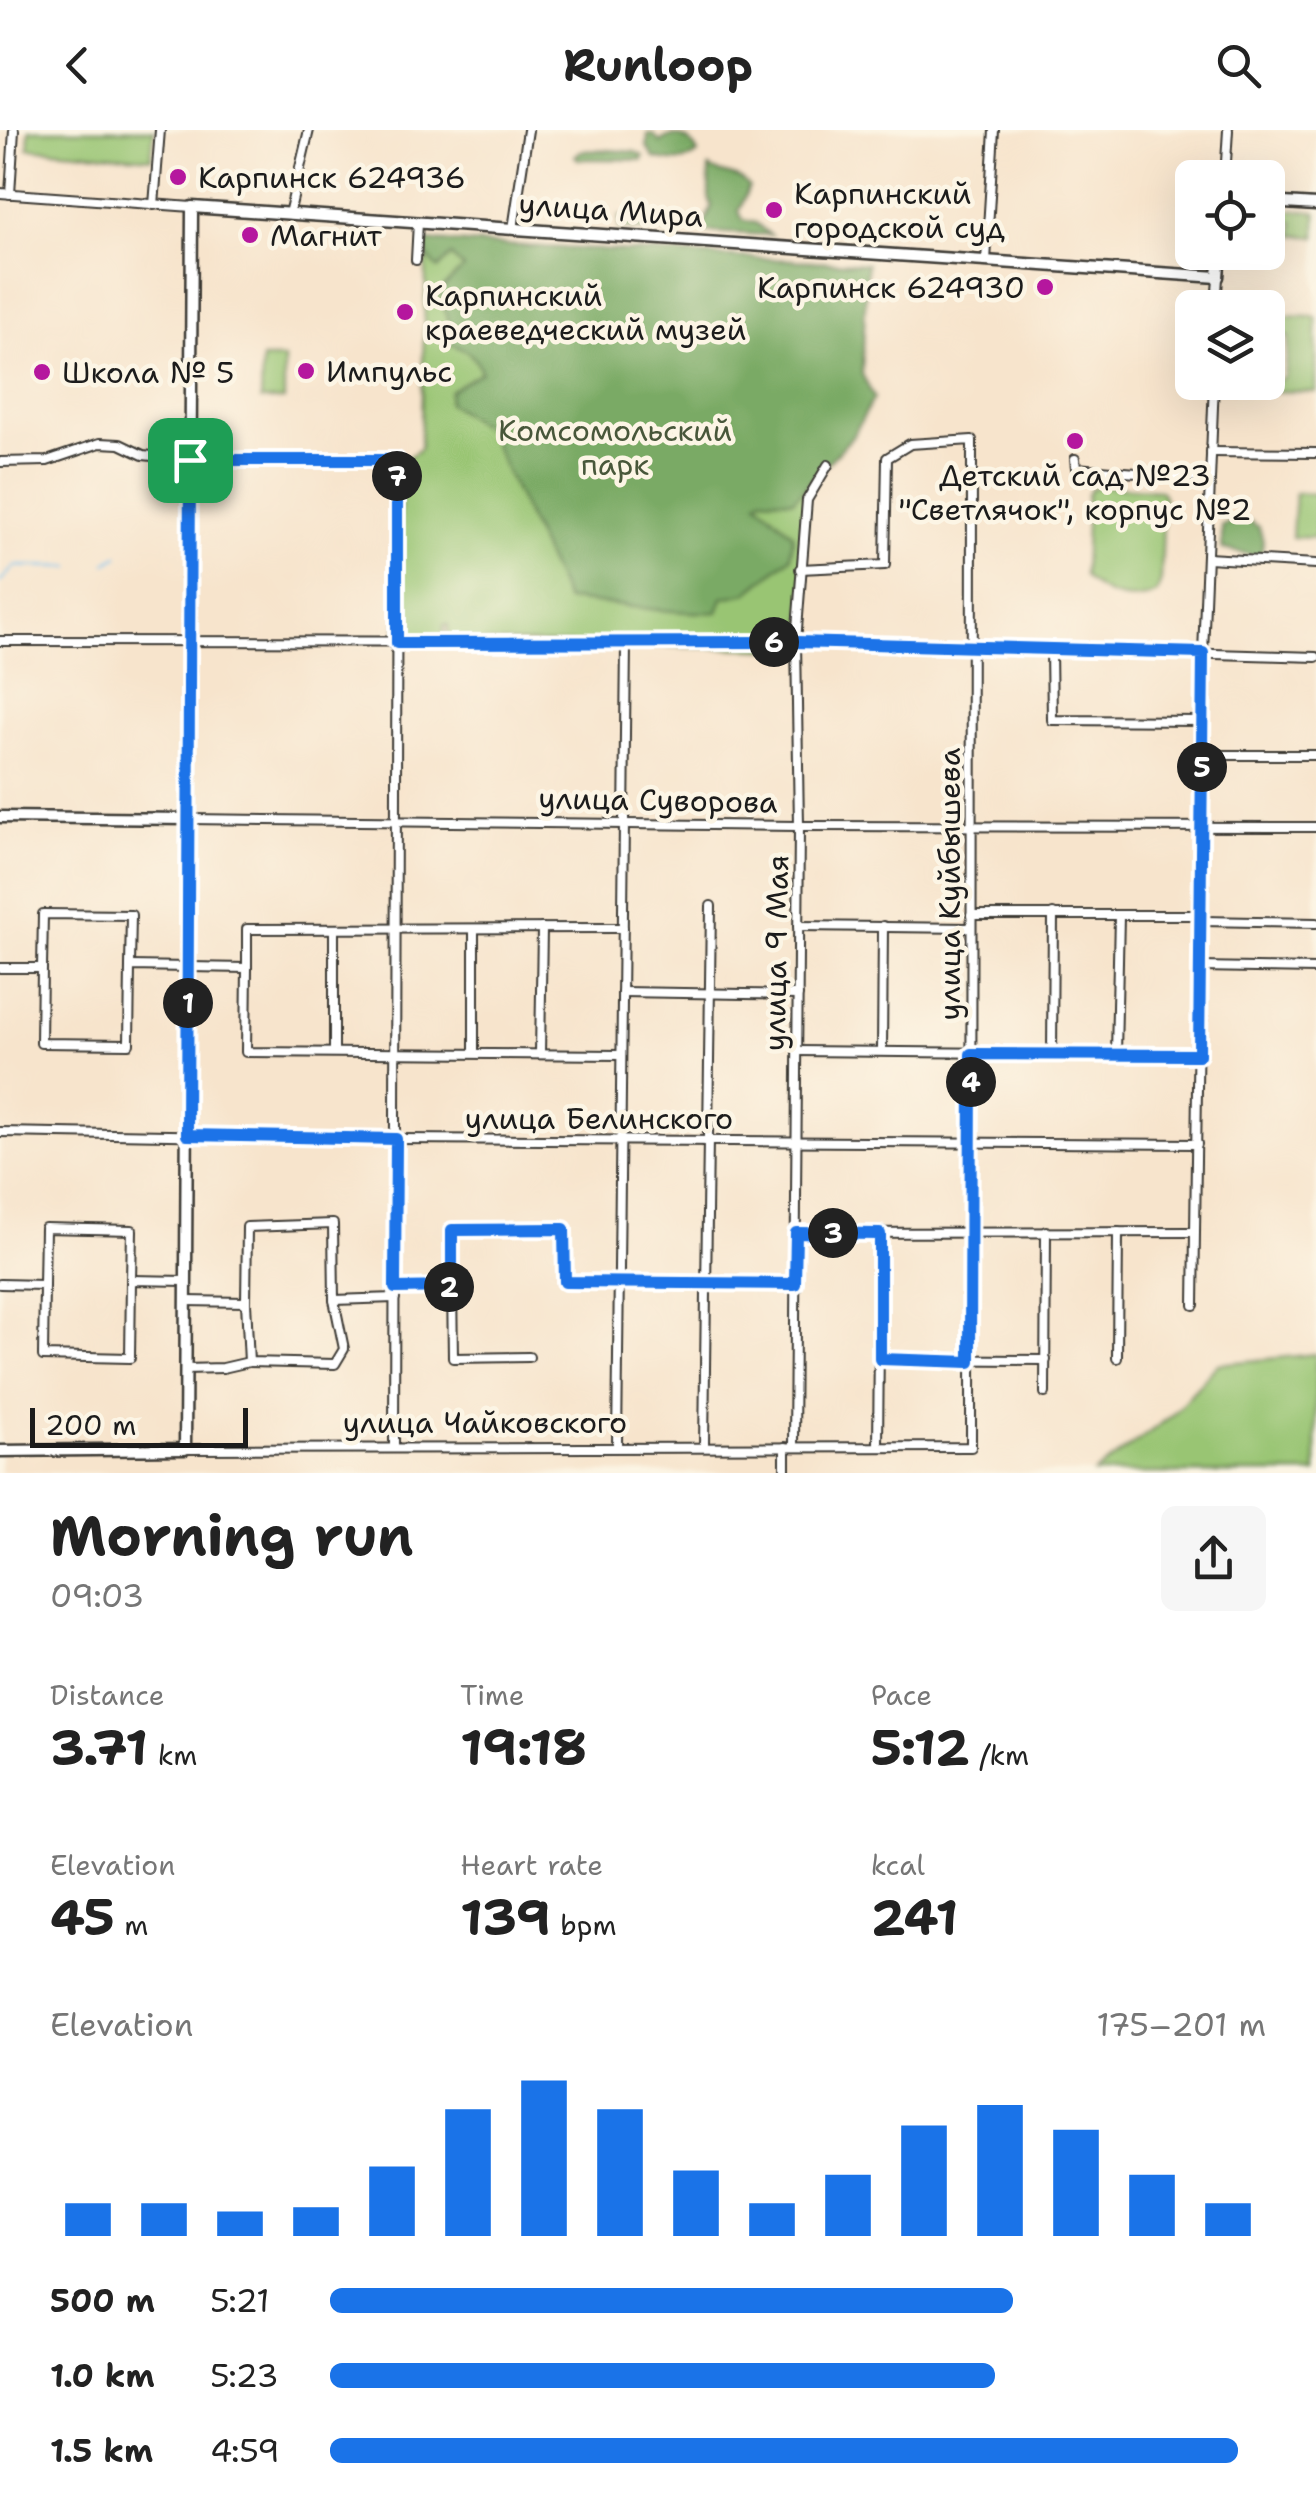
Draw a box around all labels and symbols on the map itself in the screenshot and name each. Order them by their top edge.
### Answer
place label: Карпинск 624936 [198,157,466,198]
marker: Карпинск 624936 [167,166,189,188]
place label: Карпинский городской суд [794,173,1005,248]
street label: улица Мира [517,183,705,237]
marker: Карпинский городской суд [763,199,785,221]
place label: Магнит [270,215,383,256]
marker: Магнит [239,224,261,246]
place label: Карпинск 624930 [757,267,1025,308]
place label: Карпинский краеведческий музей [425,275,746,350]
marker: Карпинск 624930 [1034,276,1056,298]
marker: Карпинский краеведческий музей [394,301,416,323]
place label: Импульс [326,351,452,392]
place label: Школа № 5 [62,352,234,393]
marker: Импульс [295,360,317,382]
marker: Школа № 5 [31,361,53,383]
park label: Комсомольский парк [498,410,732,485]
pin [148,418,233,503]
marker: Детский сад №23 "Светлячок", корпус №2 [1064,430,1086,452]
pin: 7 [372,451,422,501]
place label: Детский сад №23 "Светлячок", корпус №2 [898,455,1252,530]
pin: 6 [749,617,799,667]
pin: 5 [1177,742,1227,792]
street label: улица Куйбышева [929,747,970,1020]
street label: улица Суворова [538,777,778,823]
street label: улица 9 Мая [754,855,798,1051]
pin: 1 [163,978,213,1028]
pin: 4 [946,1057,996,1107]
street label: улица Белинского [465,1098,733,1139]
pin: 3 [808,1208,858,1258]
pin: 2 [424,1262,474,1312]
street label: улица Чайковского [343,1402,627,1443]
scale bar [30,1403,248,1448]

